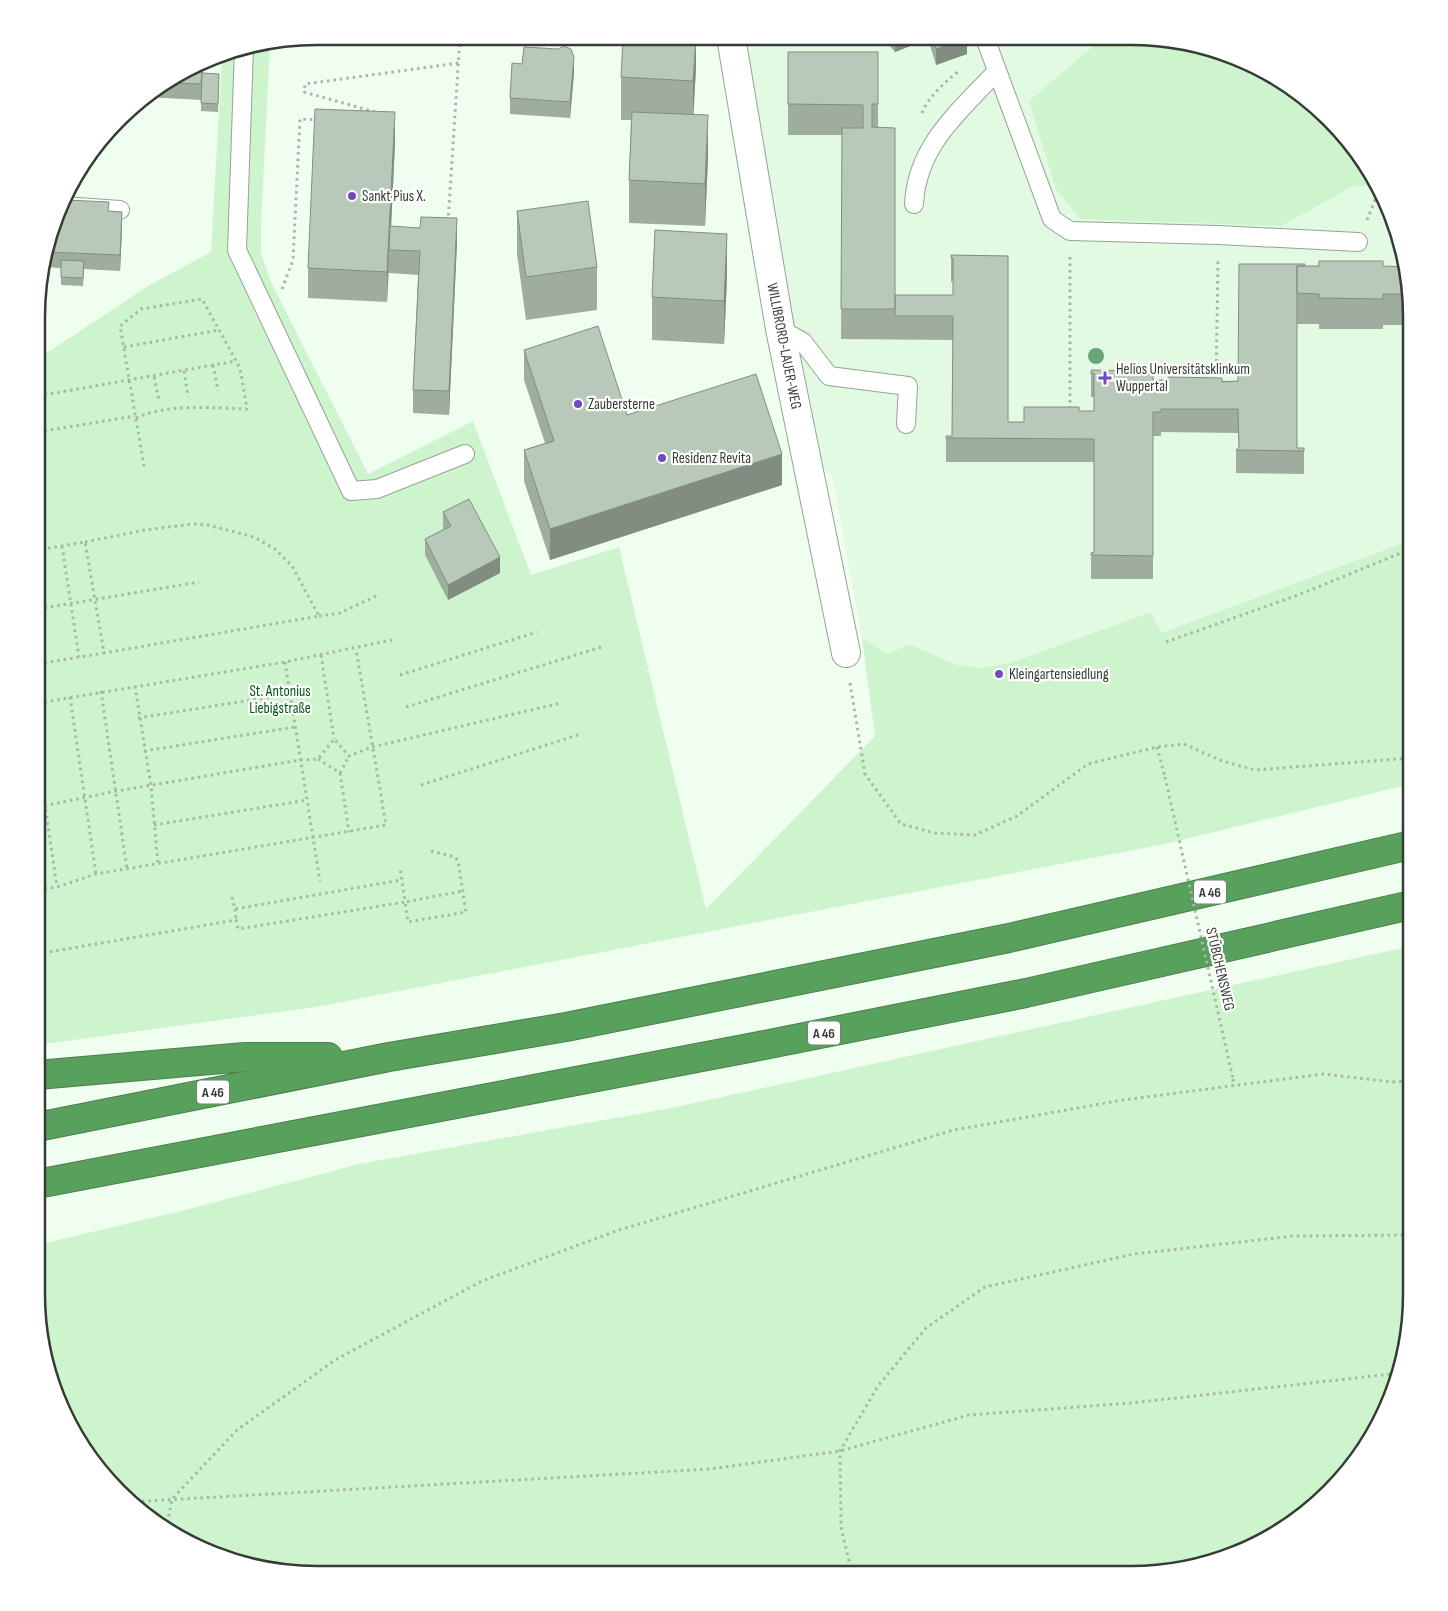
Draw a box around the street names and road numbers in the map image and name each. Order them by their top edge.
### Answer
street label: WILLIBRORD-LAUER-WEG [762,281,806,411]
road number: A 46 [1194,880,1226,904]
street label: STÜBCHENSWEG [1201,925,1239,1013]
road number: A 46 [808,1021,840,1044]
road number: A 46 [197,1080,229,1104]

